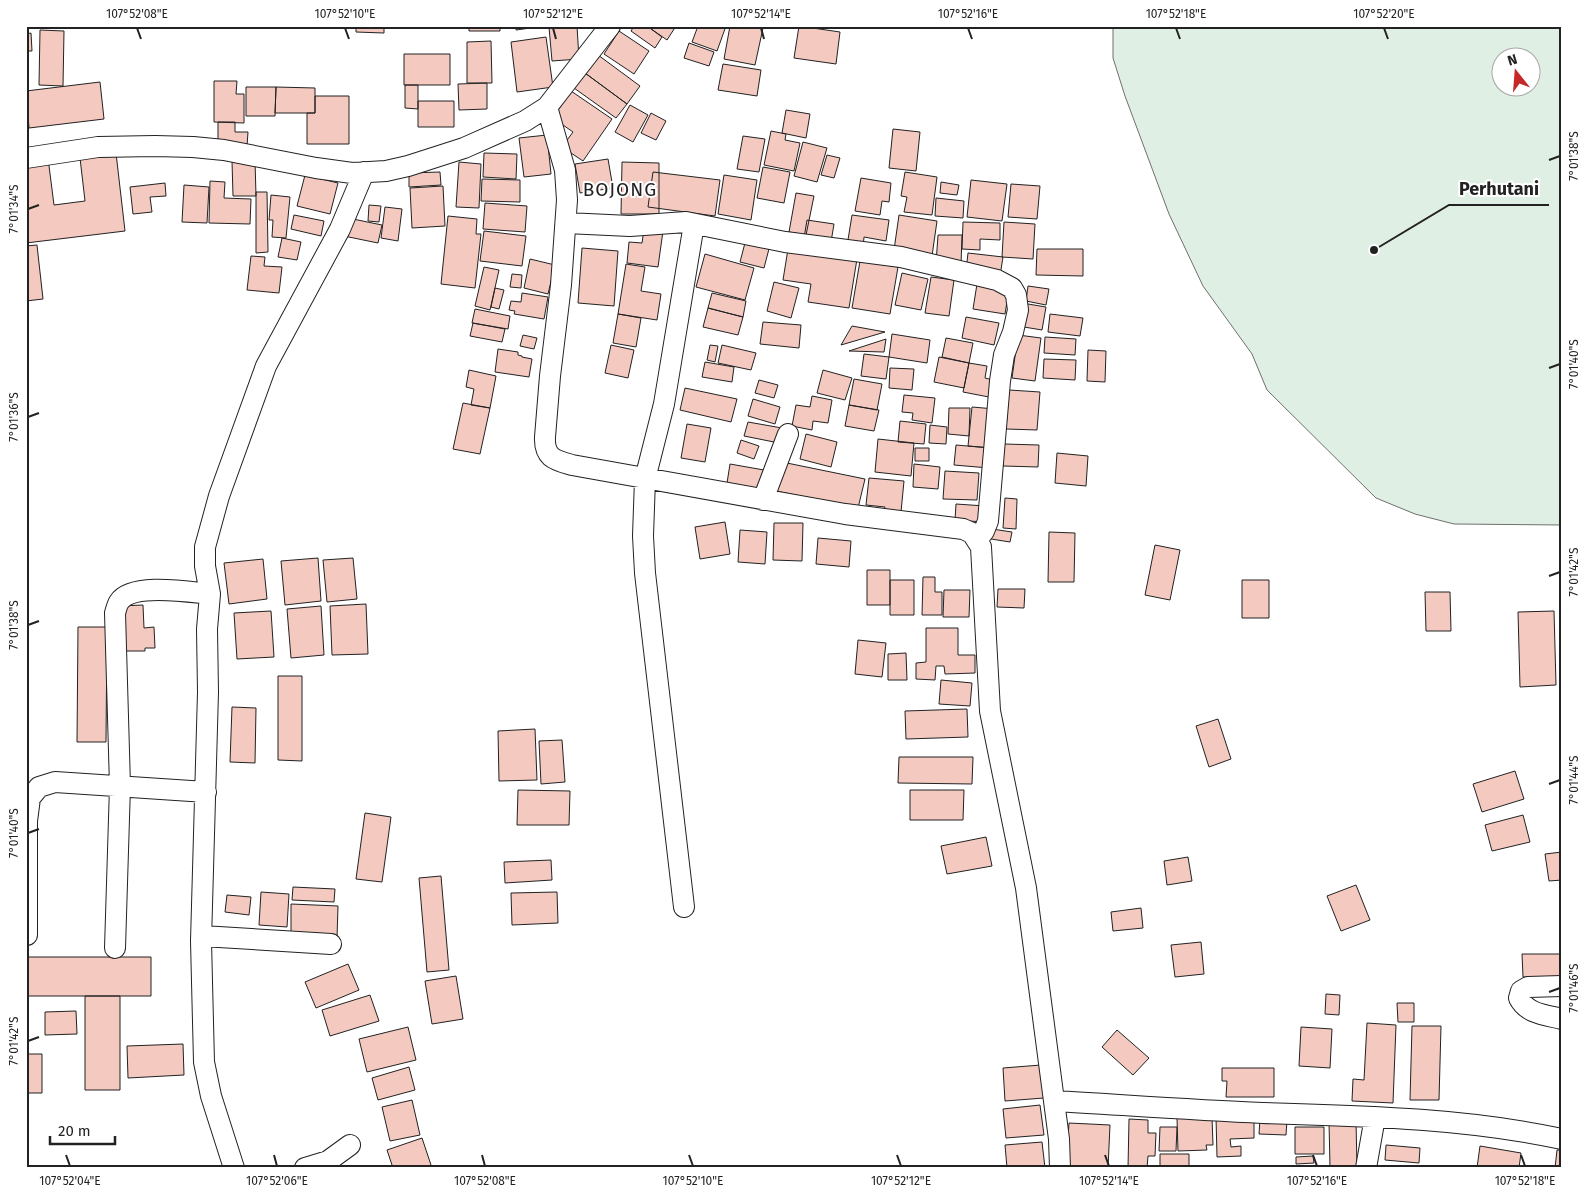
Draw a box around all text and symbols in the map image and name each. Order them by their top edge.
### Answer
text: 107°52'08"E [106,7,168,21]
text: 107°52'10"E [315,7,375,21]
text: 107°52'12"E [523,7,583,21]
text: 107°52'14"E [731,7,791,21]
text: 107°52'16"E [938,7,998,21]
text: 107°52'18"E [1146,7,1206,21]
text: 107°52'20"E [1353,7,1415,21]
north arrow [1490,48,1540,98]
text: N [1505,51,1519,70]
text: 7°01'38"S [1567,131,1581,181]
callout: Perhutani [1449,172,1549,205]
district label: BOJONG [583,178,657,201]
text: Perhutani [1459,178,1539,200]
text: 7°01'34"S [7,184,21,233]
text: 7°01'40"S [1567,339,1581,389]
text: 7°01'36"S [7,392,21,442]
text: 7°01'42"S [1567,547,1581,596]
text: 7°01'38"S [7,600,21,650]
text: 7°01'44"S [1567,755,1581,804]
text: 7°01'40"S [7,808,21,858]
text: 7°01'46"S [1567,963,1581,1013]
text: 7°01'42"S [7,1016,21,1065]
scale bar [50,1114,115,1146]
text: 20 m [58,1122,91,1140]
text: 107°52'04"E [39,1174,101,1188]
text: 107°52'06"E [246,1174,308,1188]
text: 107°52'08"E [454,1174,516,1188]
text: 107°52'10"E [663,1174,723,1188]
text: 107°52'12"E [871,1174,931,1188]
text: 107°52'14"E [1079,1174,1139,1188]
text: 107°52'16"E [1287,1174,1347,1188]
text: 107°52'18"E [1495,1174,1555,1188]

